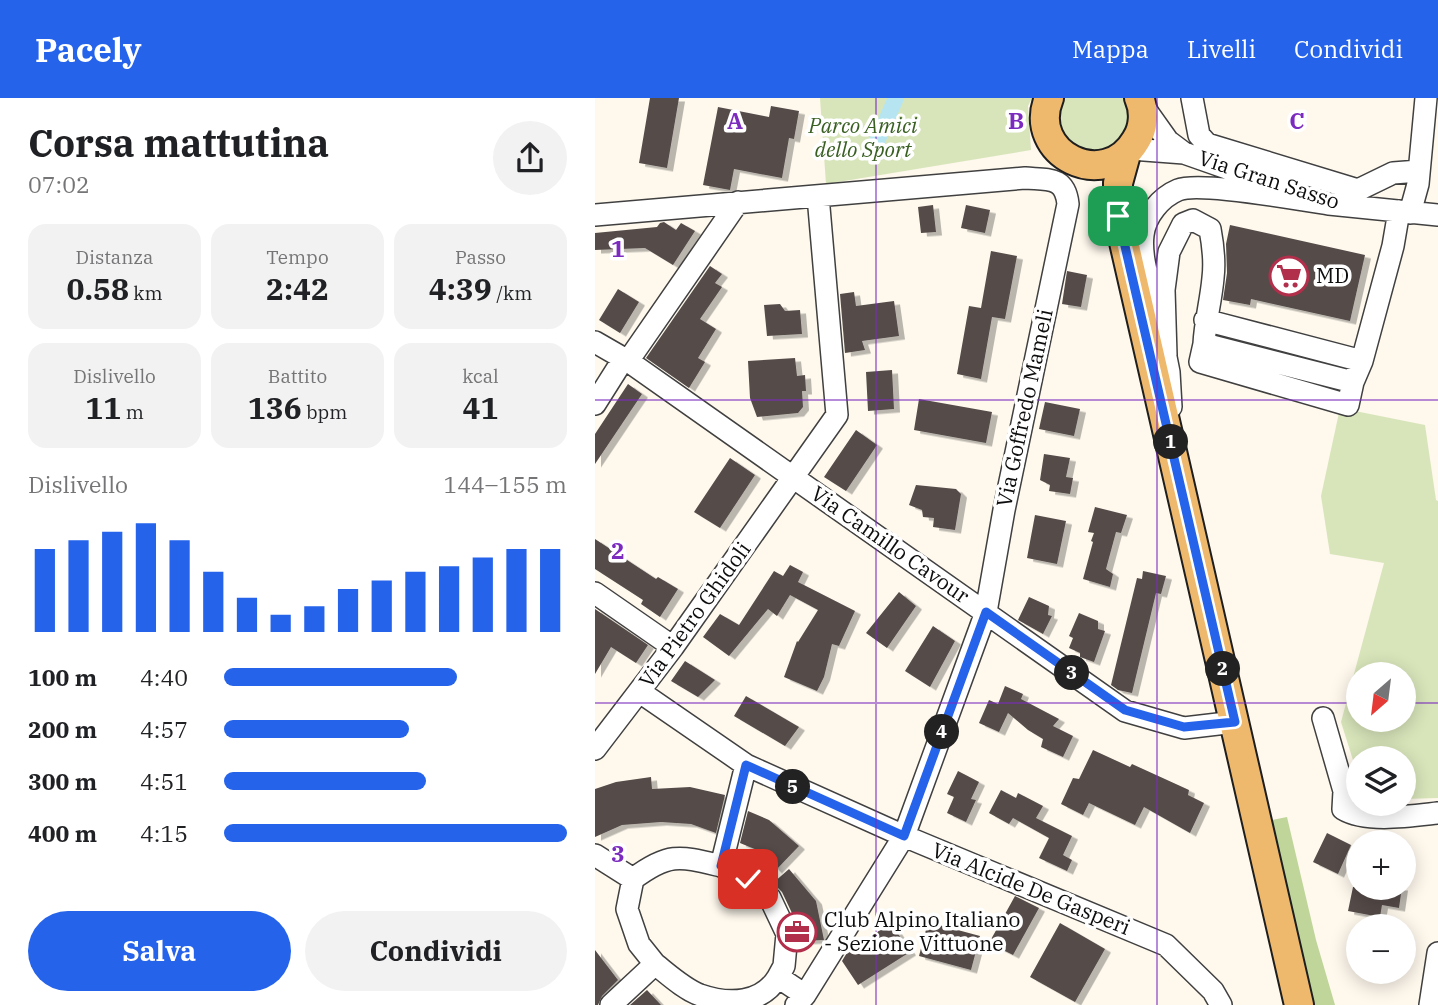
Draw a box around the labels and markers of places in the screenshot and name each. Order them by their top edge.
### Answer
pin [1088,186,1148,246]
supermarket icon: MD [1268,255,1310,297]
place label: MD [1316,261,1349,289]
pin: 1 [1153,424,1189,460]
pin: 2 [1205,652,1241,686]
pin: 3 [1055,656,1089,690]
pin: 4 [925,714,959,750]
pin: 5 [775,770,811,804]
pin [718,849,778,909]
place label: Club Alpino Italiano - Sezione Vittuone [824,905,1020,957]
office icon: Club Alpino Italiano - Sezione Vittuone [776,911,818,953]

